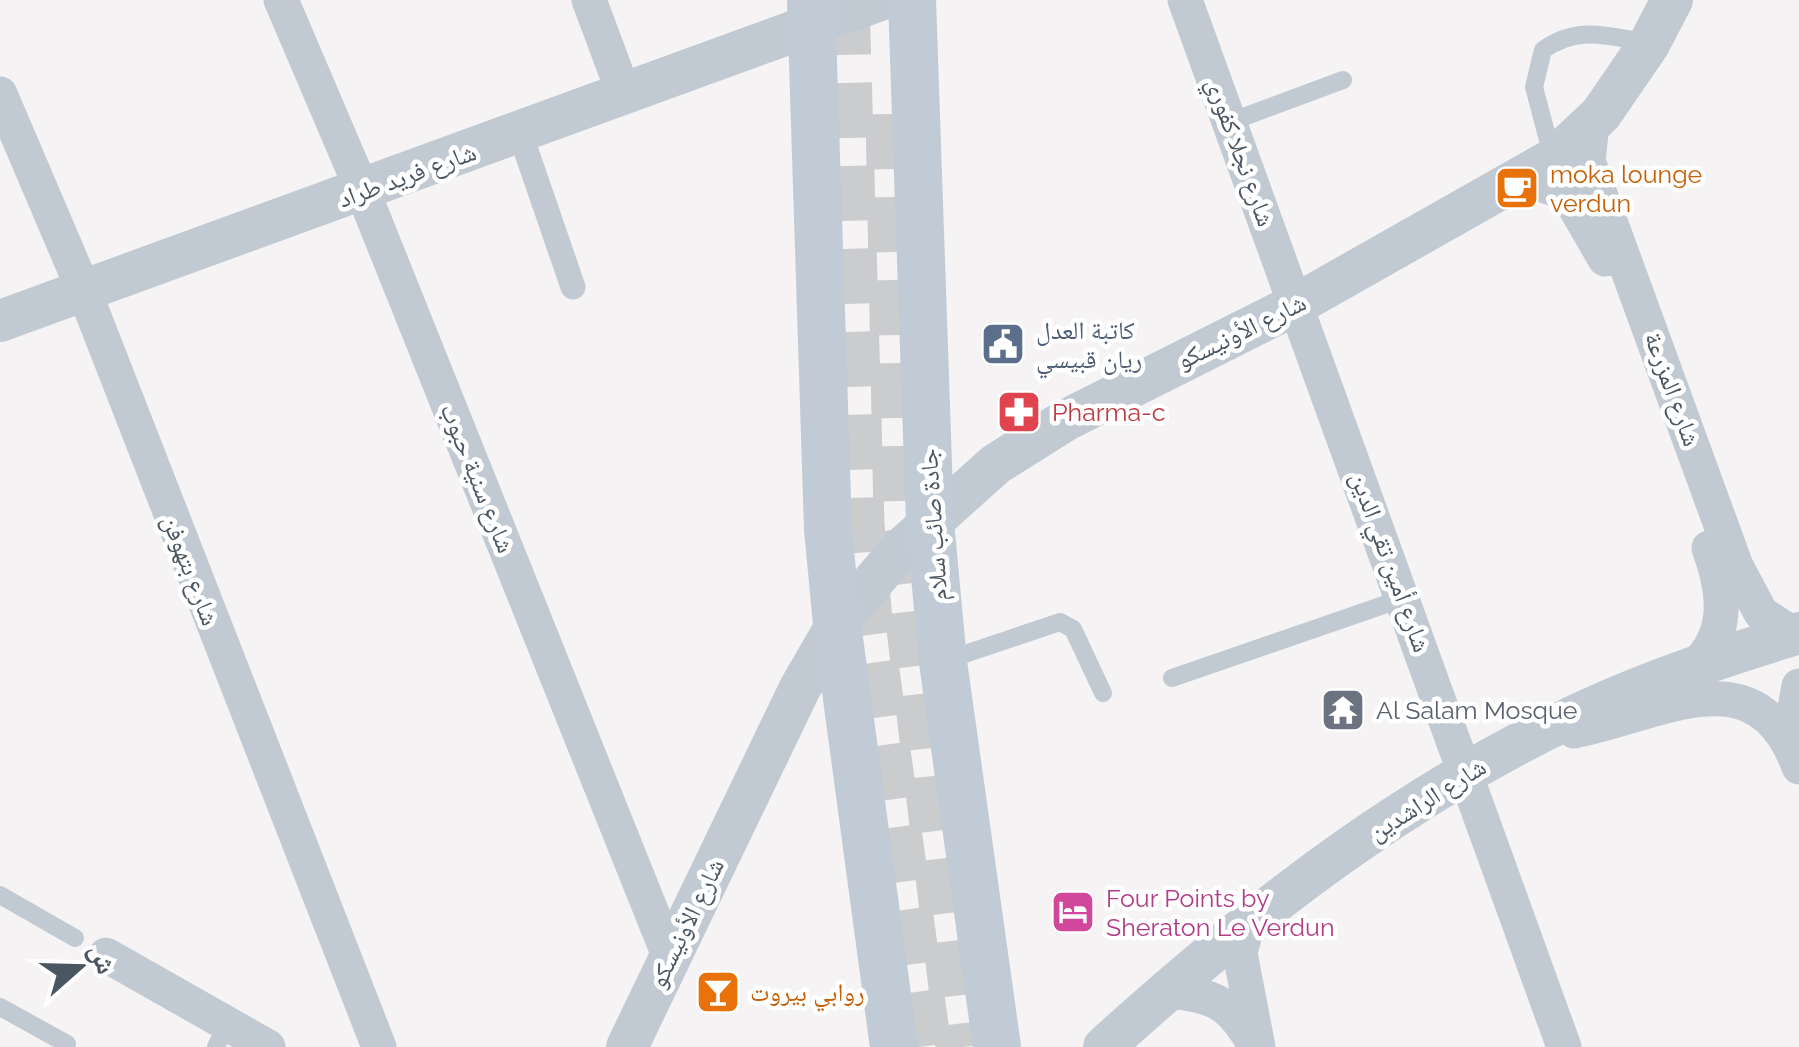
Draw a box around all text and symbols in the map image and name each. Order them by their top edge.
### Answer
street label: شارع نجلا كفوري [1195,74,1282,232]
street label: شارع فريد طراد [334,136,480,215]
place label: moka lounge verdun [1550,159,1702,218]
cafe icon: moka lounge verdun [1494,165,1540,211]
street label: شارع الأونيسكو [1171,287,1311,376]
place label: كاتبة العدل ريان قبيسي [1036,315,1142,379]
public building icon: كاتبة العدل ريان قبيسي [980,321,1026,367]
street label: شارع المزرعة [1638,328,1707,450]
pharmacy icon: Pharma-c [996,389,1042,435]
place label: Pharma-c [1052,397,1165,427]
street label: شارع سنية حبوب [433,399,522,557]
street label: جادة صائب سلام [913,448,955,602]
street label: شارع أمين تقي الدين [1339,468,1437,658]
street label: شارع بتهوفن [155,510,226,630]
temple icon: Al Salam Mosque [1320,687,1366,733]
place label: Al Salam Mosque [1376,695,1578,725]
street label: شارع الراشدين [1363,751,1492,848]
street label: شارع الأونيسكو [642,853,731,993]
place label: Four Points by Sheraton Le Verdun [1106,883,1335,942]
hotel icon: Four Points by Sheraton Le Verdun [1050,889,1096,935]
north arrow [30,917,130,1017]
text: ش [82,939,124,978]
bar icon: روابي بيروت [695,969,741,1015]
place label: روابي بيروت [750,977,865,1012]

